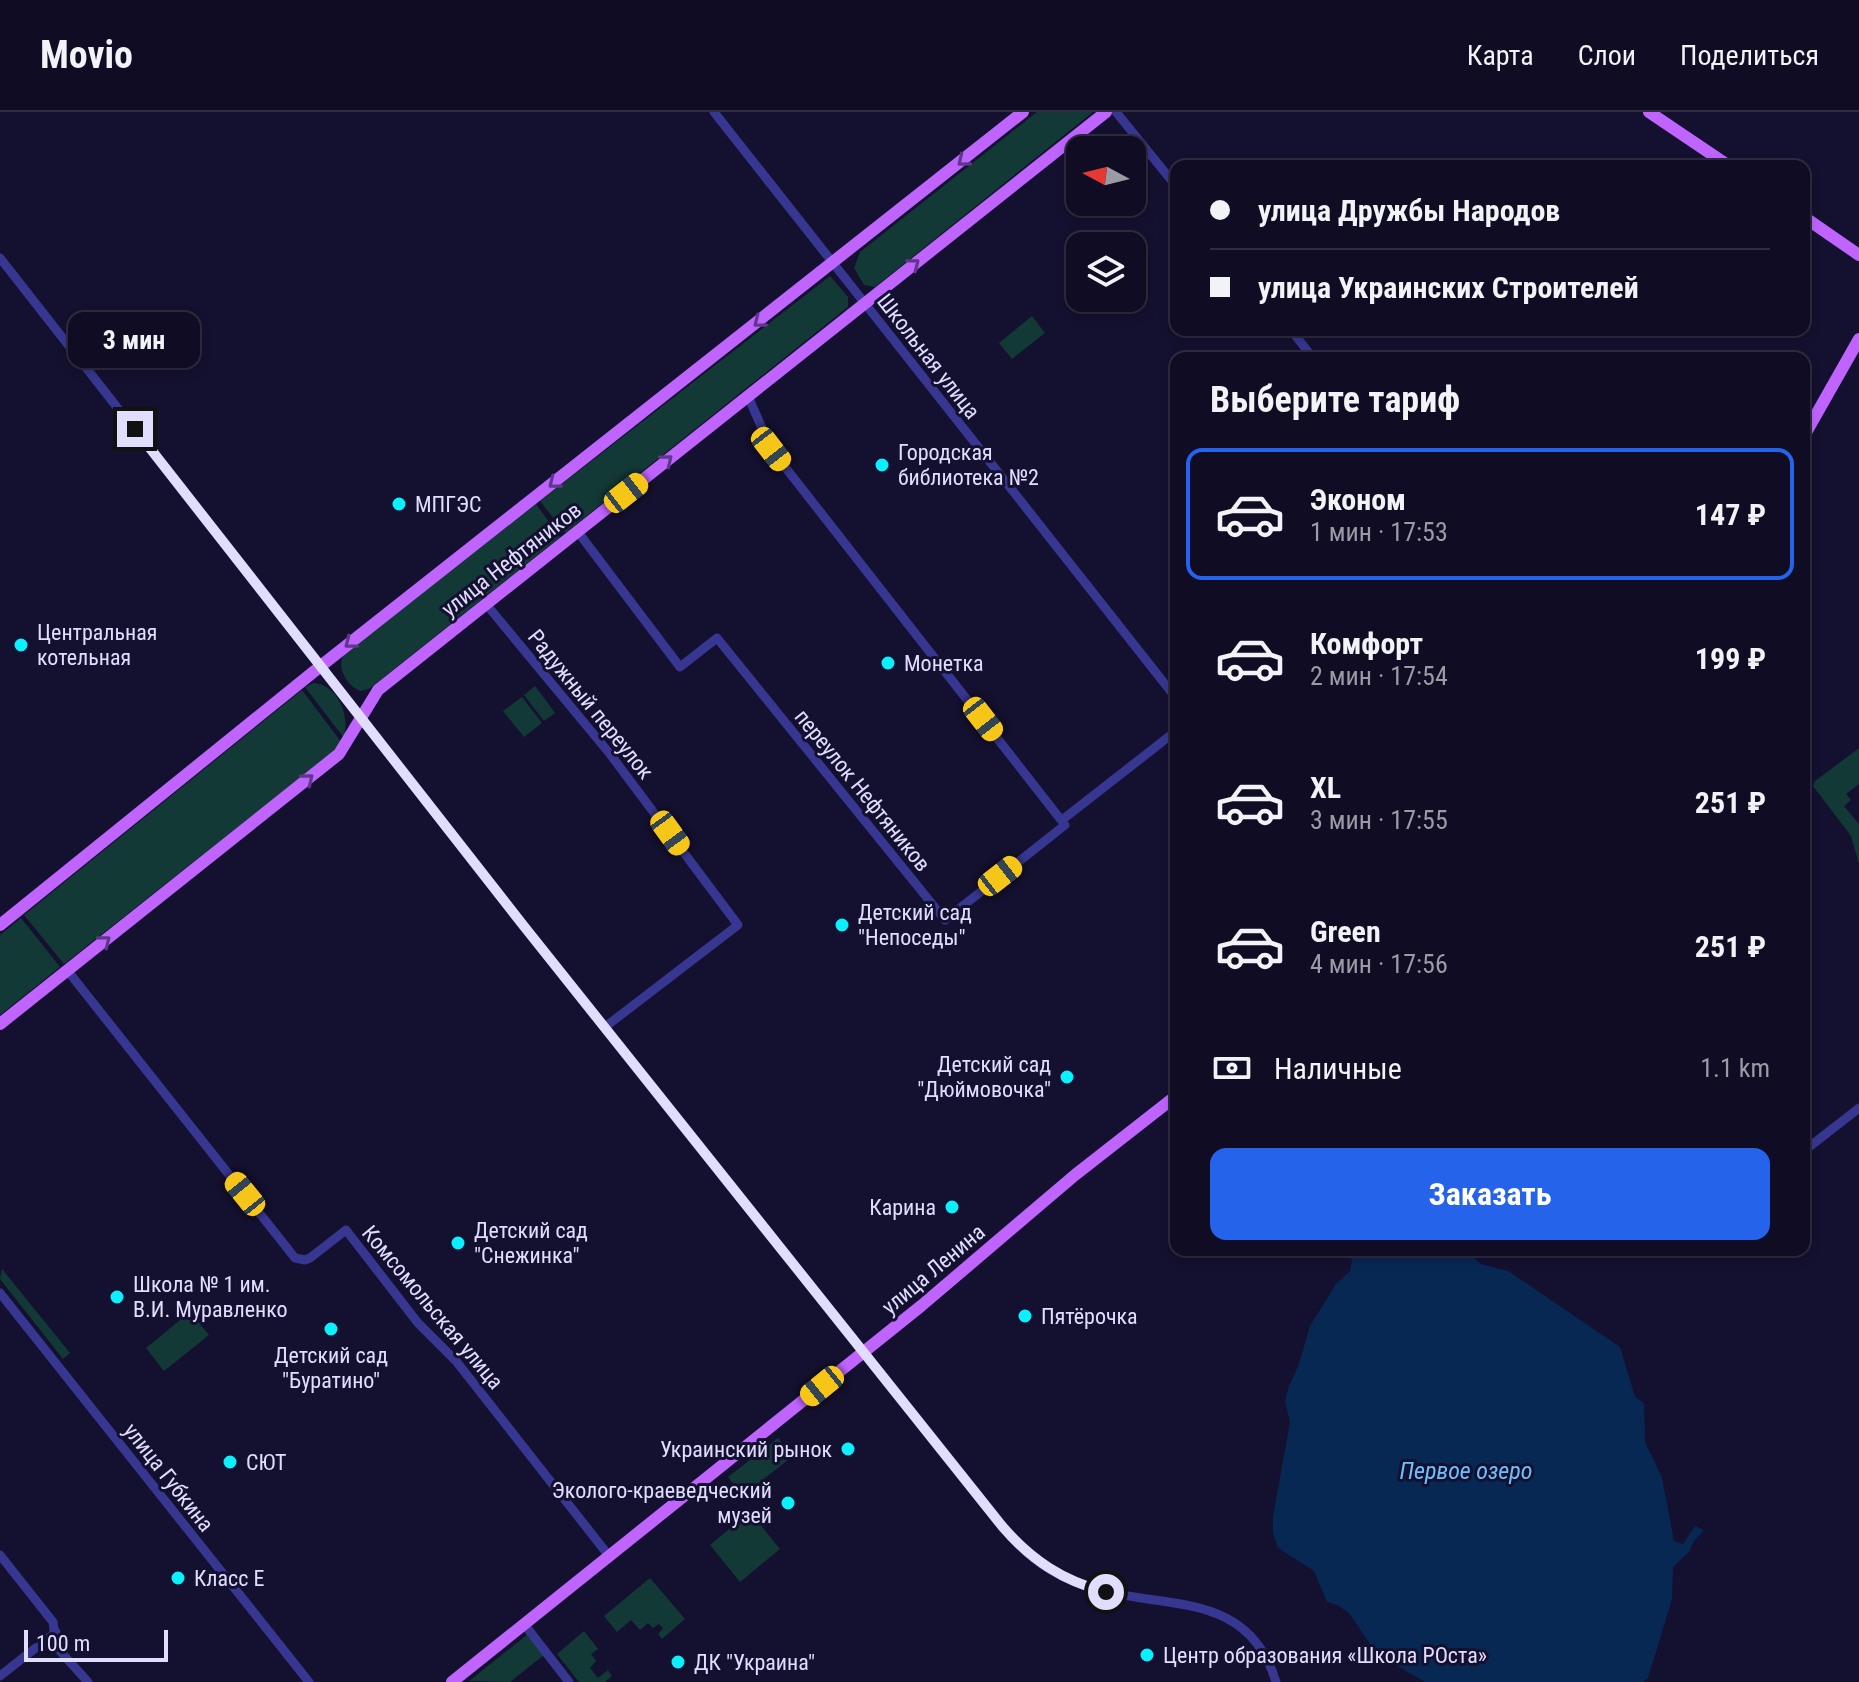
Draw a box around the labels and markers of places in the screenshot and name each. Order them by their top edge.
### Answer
place label: Городская библиотека №2 [898,440,1039,490]
marker: Городская библиотека №2 [873,456,891,474]
place label: МПГЭС [415,492,481,517]
marker: МПГЭС [390,495,408,513]
place label: Центральная котельная [37,620,157,670]
marker: Центральная котельная [12,636,30,654]
place label: Монетка [904,651,984,676]
marker: Монетка [879,654,897,672]
place label: Детский сад "Непоседы" [858,900,972,950]
marker: Детский сад "Непоседы" [833,916,851,934]
place label: Детский сад "Дюймовочка" [917,1052,1051,1102]
marker: Детский сад "Дюймовочка" [1058,1068,1076,1086]
place label: Карина [869,1195,936,1220]
marker: Карина [943,1198,961,1216]
place label: Детский сад "Снежинка" [474,1218,588,1268]
marker: Детский сад "Снежинка" [449,1234,467,1252]
place label: Школа № 1 им. В.И. Муравленко [133,1272,288,1322]
marker: Школа № 1 им. В.И. Муравленко [108,1288,126,1306]
place label: Пятёрочка [1041,1304,1138,1329]
marker: Пятёрочка [1016,1307,1034,1325]
marker: Детский сад "Буратино" [322,1320,340,1338]
place label: Детский сад "Буратино" [274,1343,388,1393]
place label: Украинский рынок [660,1437,832,1462]
marker: Украинский рынок [839,1440,857,1458]
place label: СЮТ [246,1450,286,1475]
marker: СЮТ [221,1453,239,1471]
place label: Эколого-краеведческий музей [552,1478,772,1528]
marker: Эколого-краеведческий музей [779,1494,797,1512]
place label: Класс Е [194,1566,264,1591]
marker: Класс Е [169,1569,187,1587]
place label: Центр образования «Школа РОста» [1163,1643,1487,1668]
marker: Центр образования «Школа РОста» [1138,1646,1156,1664]
place label: ДК "Украина" [694,1650,815,1675]
marker: ДК "Украина" [669,1653,687,1671]

